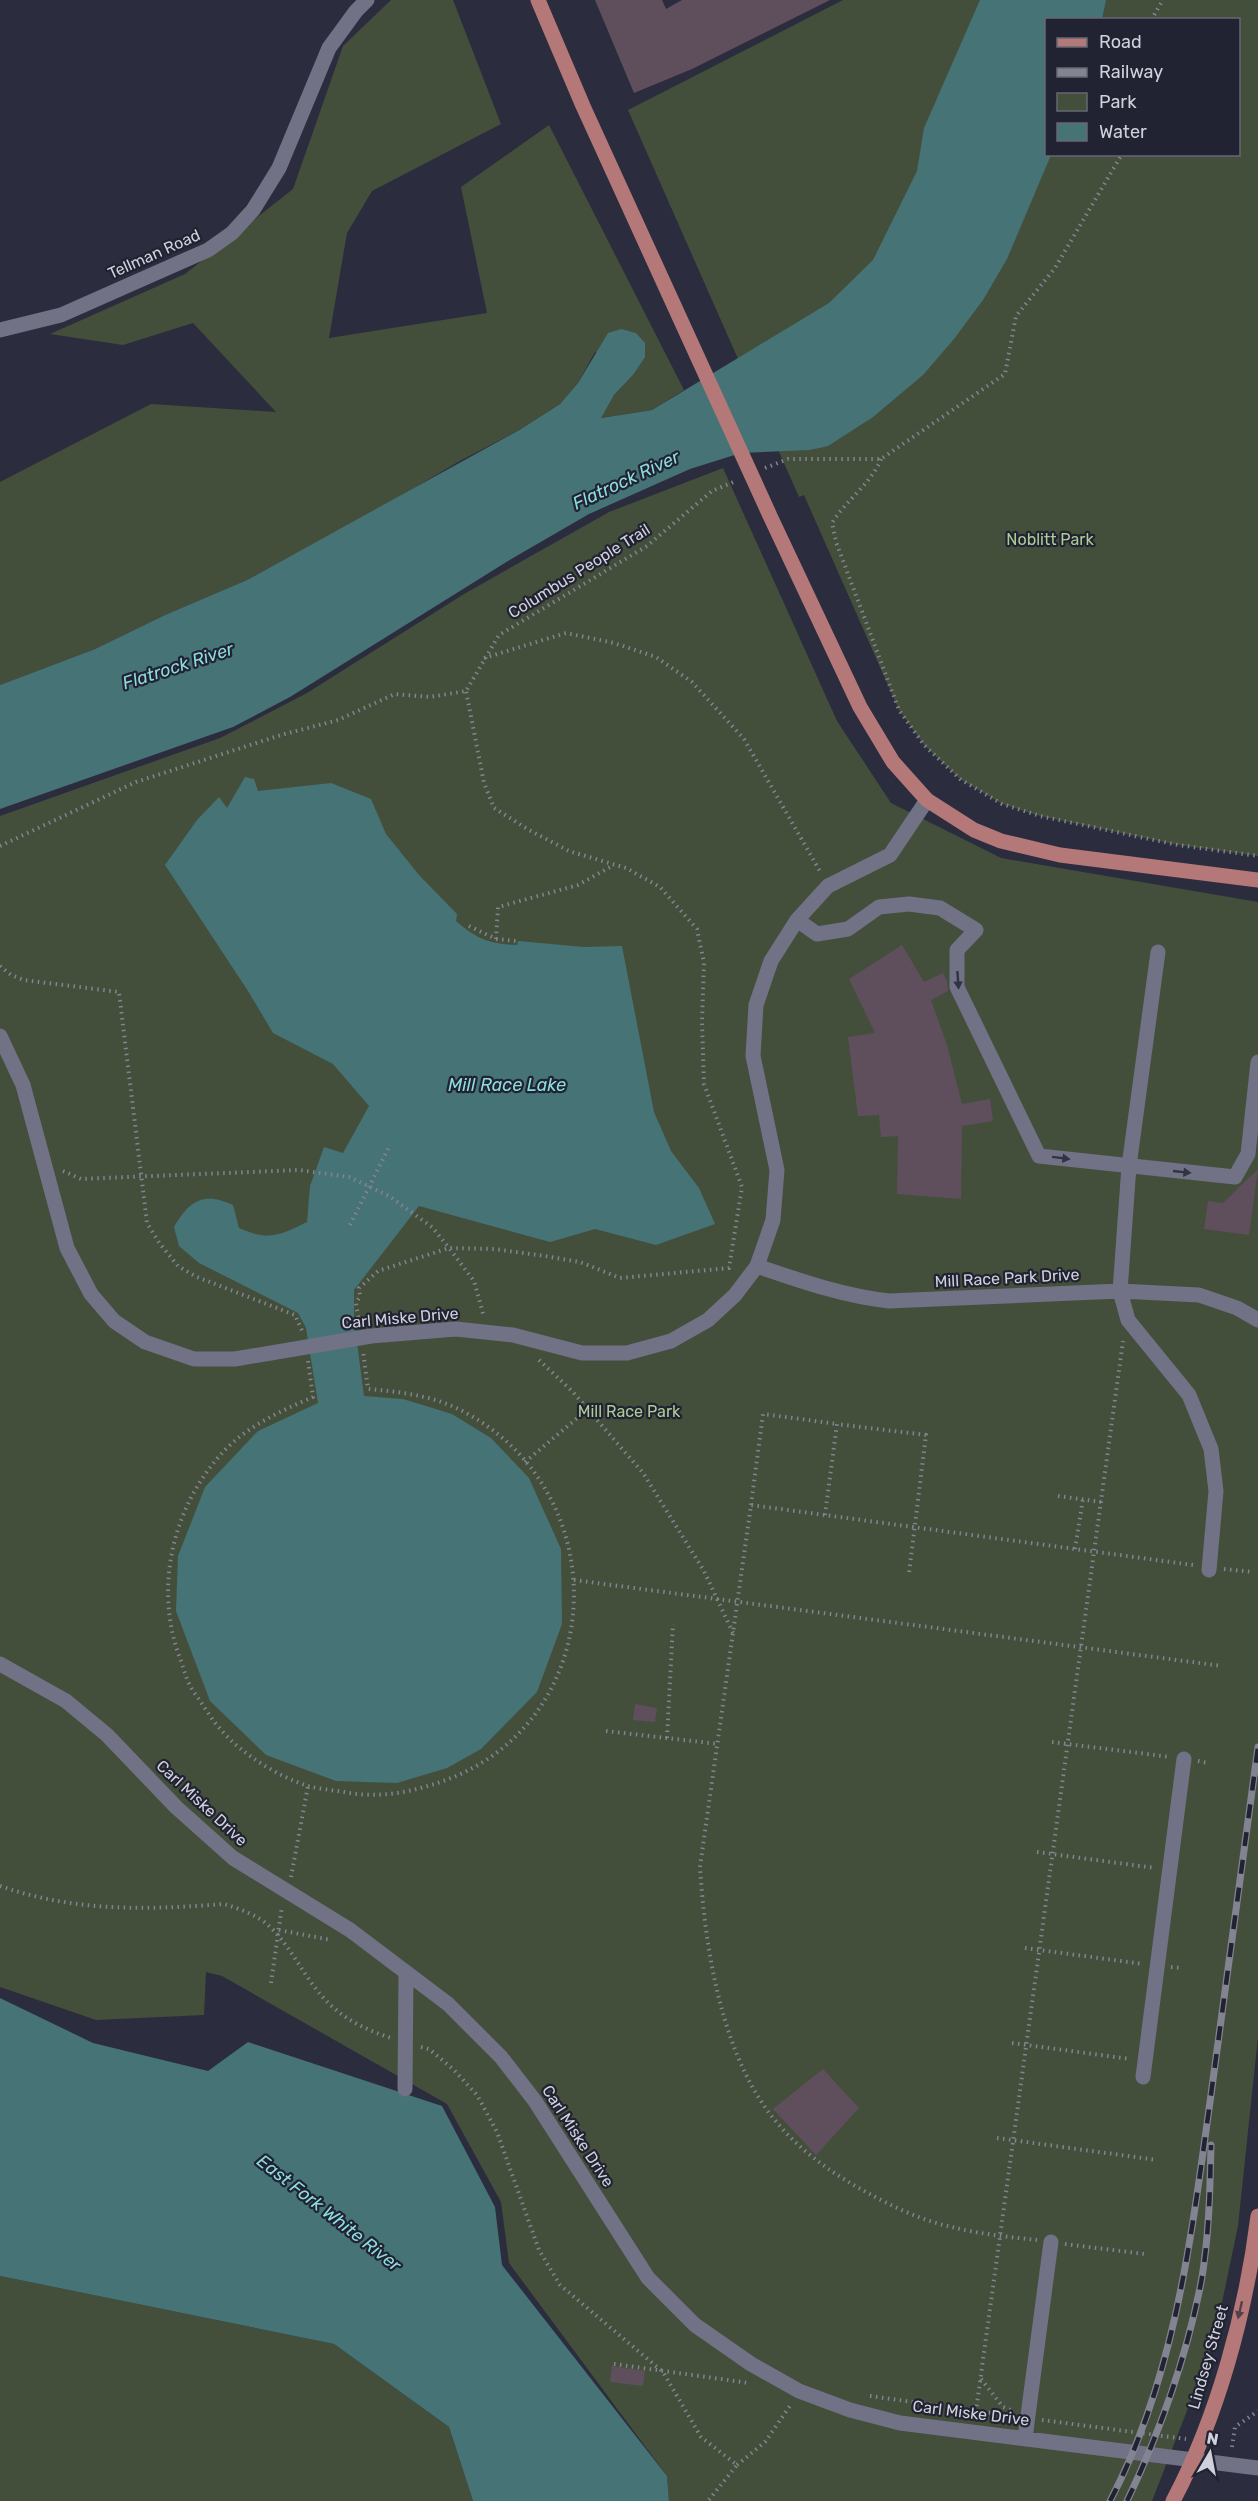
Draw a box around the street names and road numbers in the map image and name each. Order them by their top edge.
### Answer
street label: Tellman Road [105,225,203,283]
street label: Columbus People Trail [505,520,653,622]
street label: Mill Race Park Drive [934,1265,1080,1291]
street label: Carl Miske Drive [341,1303,459,1333]
street label: Carl Miske Drive [153,1756,251,1850]
street label: Carl Miske Drive [538,2082,618,2190]
street label: Lindsey Street [1184,2303,1232,2411]
street label: Carl Miske Drive [912,2396,1030,2430]

